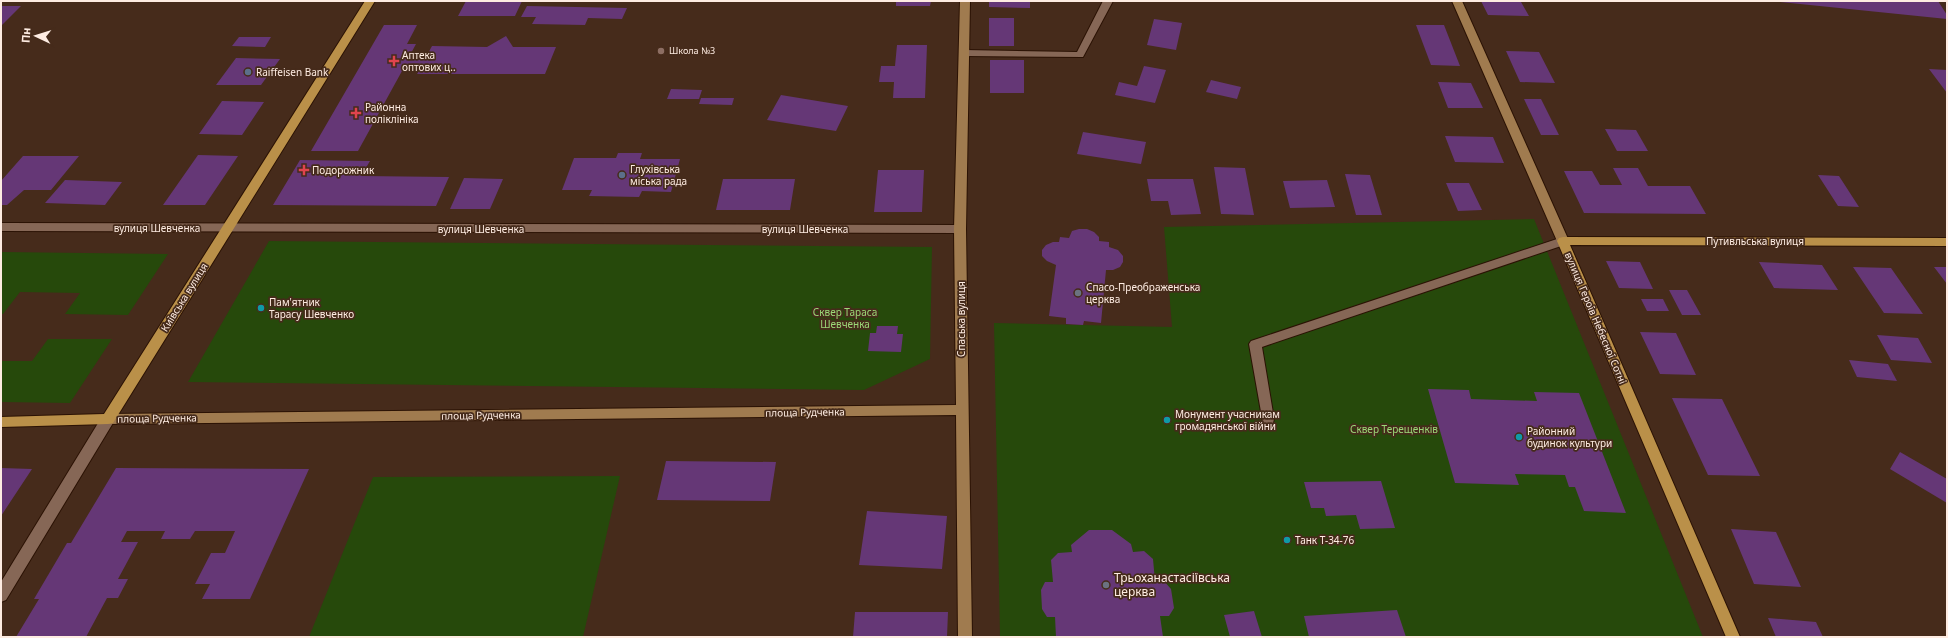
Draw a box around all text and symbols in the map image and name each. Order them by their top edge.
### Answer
north arrow [16,16,56,56]
text: Пн [17,27,34,44]
place label: Школа №3 [669,44,715,57]
marker: Школа №3 [656,46,666,56]
place label: Аптека оптових ц‥ [402,48,456,74]
marker: Аптека оптових ц‥ [389,56,399,66]
place label: Raiffeisen Bank [256,65,329,79]
marker: Raiffeisen Bank [243,67,253,77]
place label: Районна поліклініка [365,100,419,126]
marker: Районна поліклініка [350,107,362,119]
place label: Глухівська міська рада [630,162,687,188]
place label: Подорожник [312,163,375,177]
marker: Подорожник [299,165,309,175]
marker: Глухівська міська рада [617,170,627,180]
street label: вулиця Шевченка [114,221,200,235]
street label: вулиця Шевченка [438,222,524,236]
street label: вулиця Шевченка [762,222,848,236]
street label: Путивльська вулиця [1706,234,1804,248]
street label: вулиця Героїв Небесної Сотні [1562,250,1630,386]
street label: Київська вулиця [157,260,211,334]
place label: Спасо-Преображенська церква [1086,280,1200,306]
street label: Спаська вулиця [954,281,968,357]
marker: Спасо-Преображенська церква [1073,288,1083,298]
place label: Пам'ятник Тарасу Шевченко [269,295,354,321]
marker: Пам'ятник Тарасу Шевченко [256,303,266,313]
park label: Сквер Тараса Шевченка [813,305,877,331]
street label: площа Рудченка [765,404,845,420]
street label: площа Рудченка [441,407,521,423]
place label: Монумент учасникам громадянської війни [1175,407,1280,433]
street label: площа Рудченка [117,410,197,426]
marker: Монумент учасникам громадянської війни [1162,415,1172,425]
park label: Сквер Терещенків [1350,422,1438,436]
place label: Районний будинок культури [1527,424,1612,450]
marker: Районний будинок культури [1514,432,1524,442]
place label: Танк Т-34-76 [1295,533,1355,547]
marker: Танк Т-34-76 [1282,535,1292,545]
place label: Трьоханастасіївська церква [1114,569,1230,600]
marker: Трьоханастасіївська церква [1101,580,1111,590]

